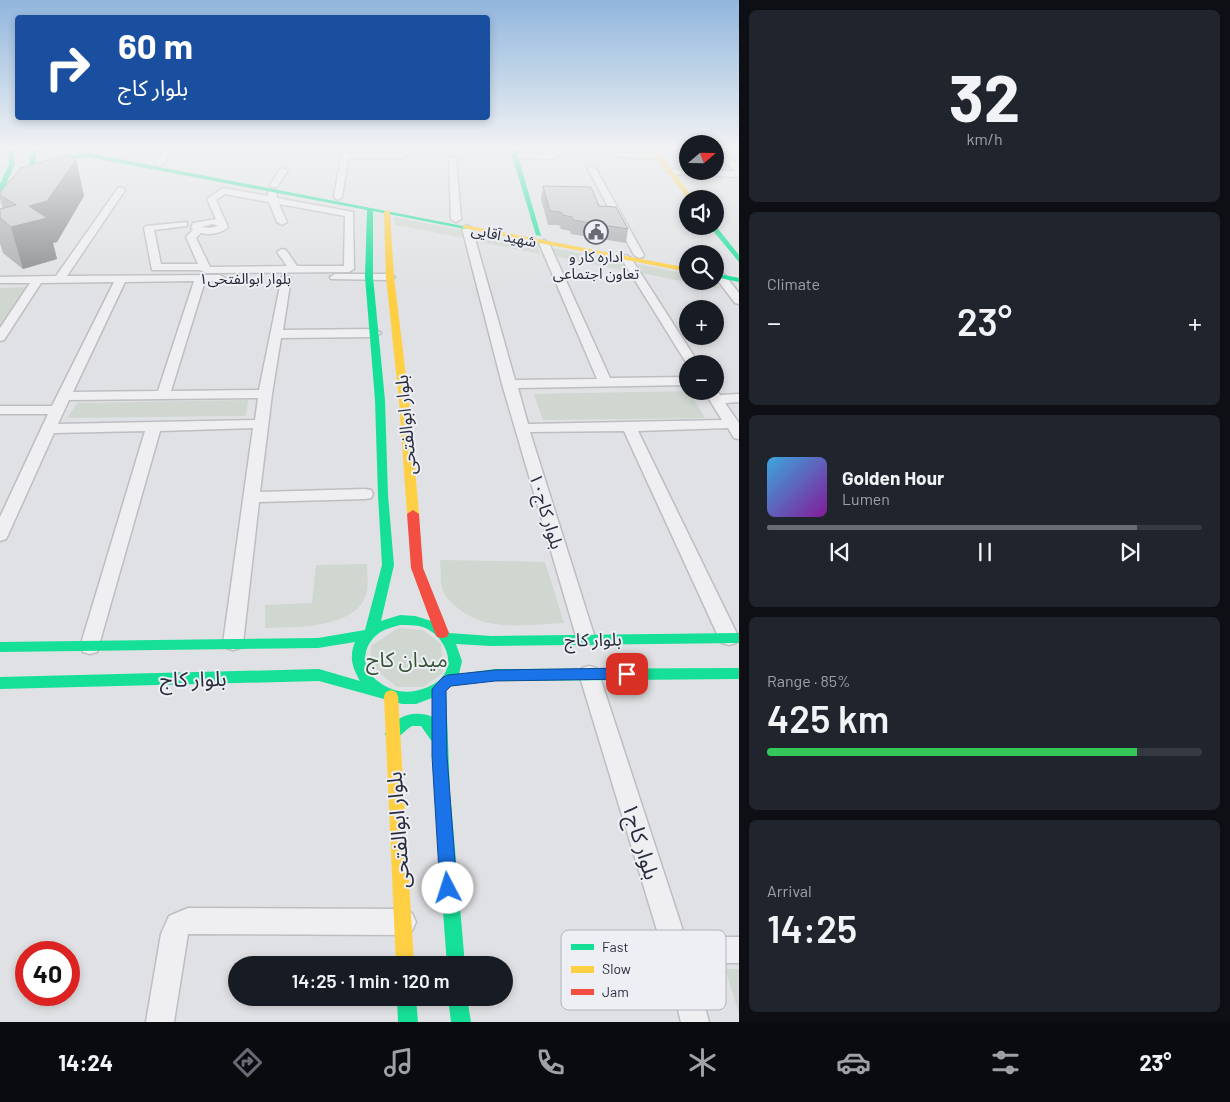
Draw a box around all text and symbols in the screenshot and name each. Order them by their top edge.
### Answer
text: 60 m [118,24,193,66]
icon: right [35,35,100,100]
text: 32 [949,57,1020,135]
text: بلوار کاج [118,74,188,100]
text: km/h [966,129,1003,148]
north arrow [679,135,724,180]
map controls [679,135,724,400]
button: sound [679,190,724,235]
public building icon: اداره کار و تعاون اجتماعی [583,219,609,245]
street label: شهید آقایی [470,220,538,251]
button: search [679,245,724,290]
place label: اداره کار و تعاون اجتماعی [553,247,639,283]
street label: بلوار ابوالفتحی۱ [199,269,291,288]
text: Climate [767,274,820,293]
text: 23° [957,298,1012,344]
button: + [679,300,724,345]
text: − [767,305,781,339]
text: + [1188,305,1202,339]
button: − [679,355,724,400]
street label: بلوار ابوالفتحی [390,374,421,476]
text: Golden Hour [842,466,944,489]
street label: بلوار کاج۱۰ [522,470,569,552]
text: Lumen [842,489,890,508]
icon: previous [826,538,854,566]
icon: pause [971,538,999,566]
icon: next [1116,538,1144,566]
street label: بلوار کاج [564,628,622,653]
park label: میدان کاج [366,646,448,675]
pin [606,653,648,695]
icon: arrive [613,660,641,688]
street label: بلوار کاج [159,665,227,695]
text: Range · 85% [767,671,851,690]
text: 425 km [767,695,889,741]
street label: بلوار ابوالفتحی [380,771,415,889]
street label: بلوار کاج۱ [615,800,665,884]
position arrow [421,861,473,913]
text: Arrival [767,881,812,900]
text: 14:25 [767,905,857,951]
legend [561,930,726,1010]
text: Fast [602,938,628,955]
speed limit sign: 40 [15,941,80,1006]
text: Slow [602,960,631,977]
text: 14:25 · 1 min · 120 m [292,969,449,992]
text: Jam [602,983,629,1000]
icon: directions [230,1045,265,1080]
icon: music [381,1045,416,1080]
icon: phone [533,1045,568,1080]
icon: climate [685,1045,720,1080]
icon: car [836,1045,871,1080]
icon: filters [988,1045,1023,1080]
text: 14:24 [58,1049,113,1075]
text: 23° [1139,1049,1172,1075]

